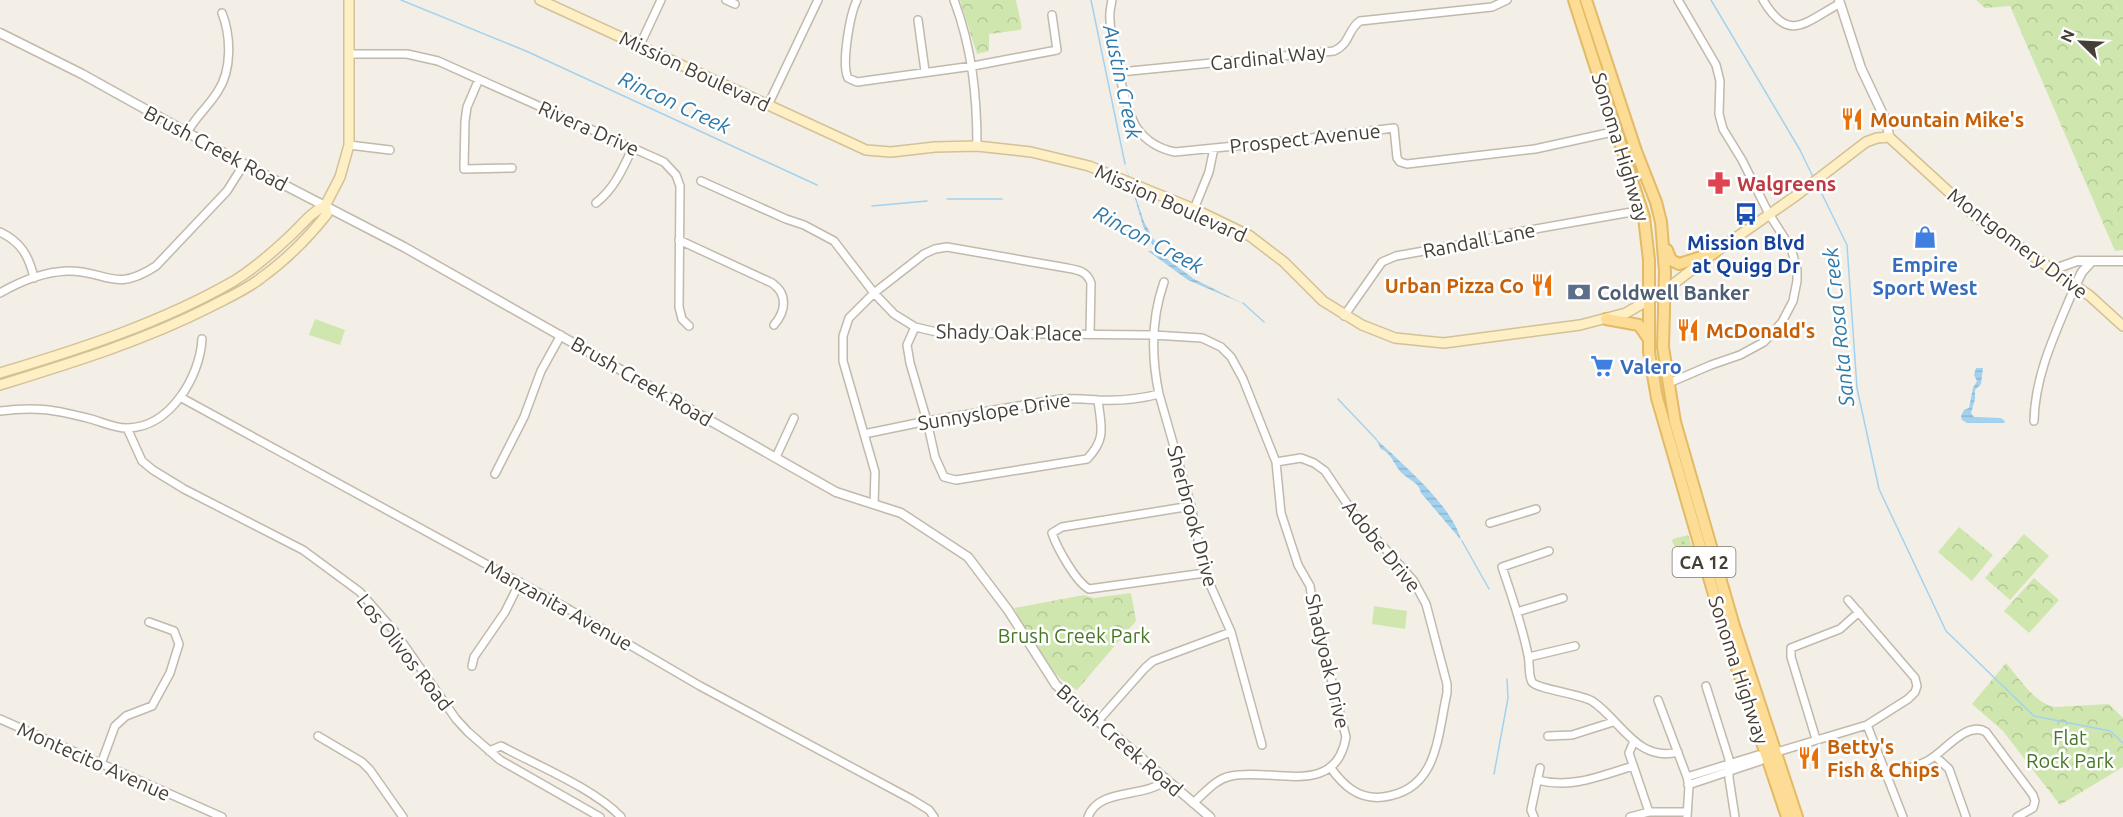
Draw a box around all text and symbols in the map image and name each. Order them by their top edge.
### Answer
north arrow [2051,12,2111,72]
water label: Austin Creek [1099,22,1147,142]
street label: Mission Boulevard [616,26,774,116]
text: N [2057,27,2078,45]
street label: Cardinal Way [1209,39,1327,75]
water label: Rincon Creek [615,66,735,138]
street label: Sonoma Highway [1587,70,1655,225]
street label: Rivera Drive [535,96,643,160]
street label: Brush Creek Road [140,101,292,195]
restaurant icon: Mountain Mike's [1839,106,1865,132]
place label: Mountain Mike's [1870,108,2024,131]
street label: Prospect Avenue [1228,119,1382,157]
street label: Mission Boulevard [1092,159,1250,247]
pharmacy icon: Walgreens [1706,170,1732,196]
place label: Walgreens [1737,172,1836,195]
street label: Montgomery Drive [1943,183,2093,303]
water label: Rincon Creek [1090,200,1208,278]
bus stop icon: Mission Blvd at Quigg Dr [1733,201,1759,227]
street label: Randall Lane [1421,218,1537,262]
shop icon: Empire Sport West [1912,224,1938,250]
place label: Mission Blvd at Quigg Dr [1687,231,1805,277]
water label: Santa Rosa Creek [1818,246,1858,409]
place label: Empire Sport West [1873,253,1978,299]
restaurant icon: Urban Pizza Co [1529,272,1555,298]
place label: Urban Pizza Co [1385,274,1524,297]
bank icon: Coldwell Banker [1566,279,1592,305]
place label: Coldwell Banker [1597,281,1750,304]
restaurant icon: McDonald's [1675,317,1701,343]
street label: Shady Oak Place [936,319,1082,345]
place label: McDonald's [1706,319,1815,342]
street label: Brush Creek Road [567,331,717,431]
supermarket icon: Valero [1589,353,1615,379]
place label: Valero [1620,355,1682,378]
street label: Sunnyslope Drive [916,388,1072,434]
street label: Sherbrook Drive [1163,443,1223,589]
street label: Adobe Drive [1338,496,1426,596]
road number: CA 12 [1672,547,1736,577]
street label: Manzanita Avenue [481,555,637,655]
street label: Los Olivos Road [352,589,458,715]
street label: Shadyoak Drive [1301,591,1355,731]
street label: Sonoma Highway [1704,593,1774,747]
park label: Brush Creek Park [998,624,1150,647]
street label: Brush Creek Road [1052,679,1188,801]
street label: Montecito Avenue [14,717,174,805]
park label: Flat Rock Park [2026,726,2114,772]
place label: Betty's Fish & Chips [1827,735,1940,781]
restaurant icon: Betty's Fish & Chips [1796,745,1822,771]

